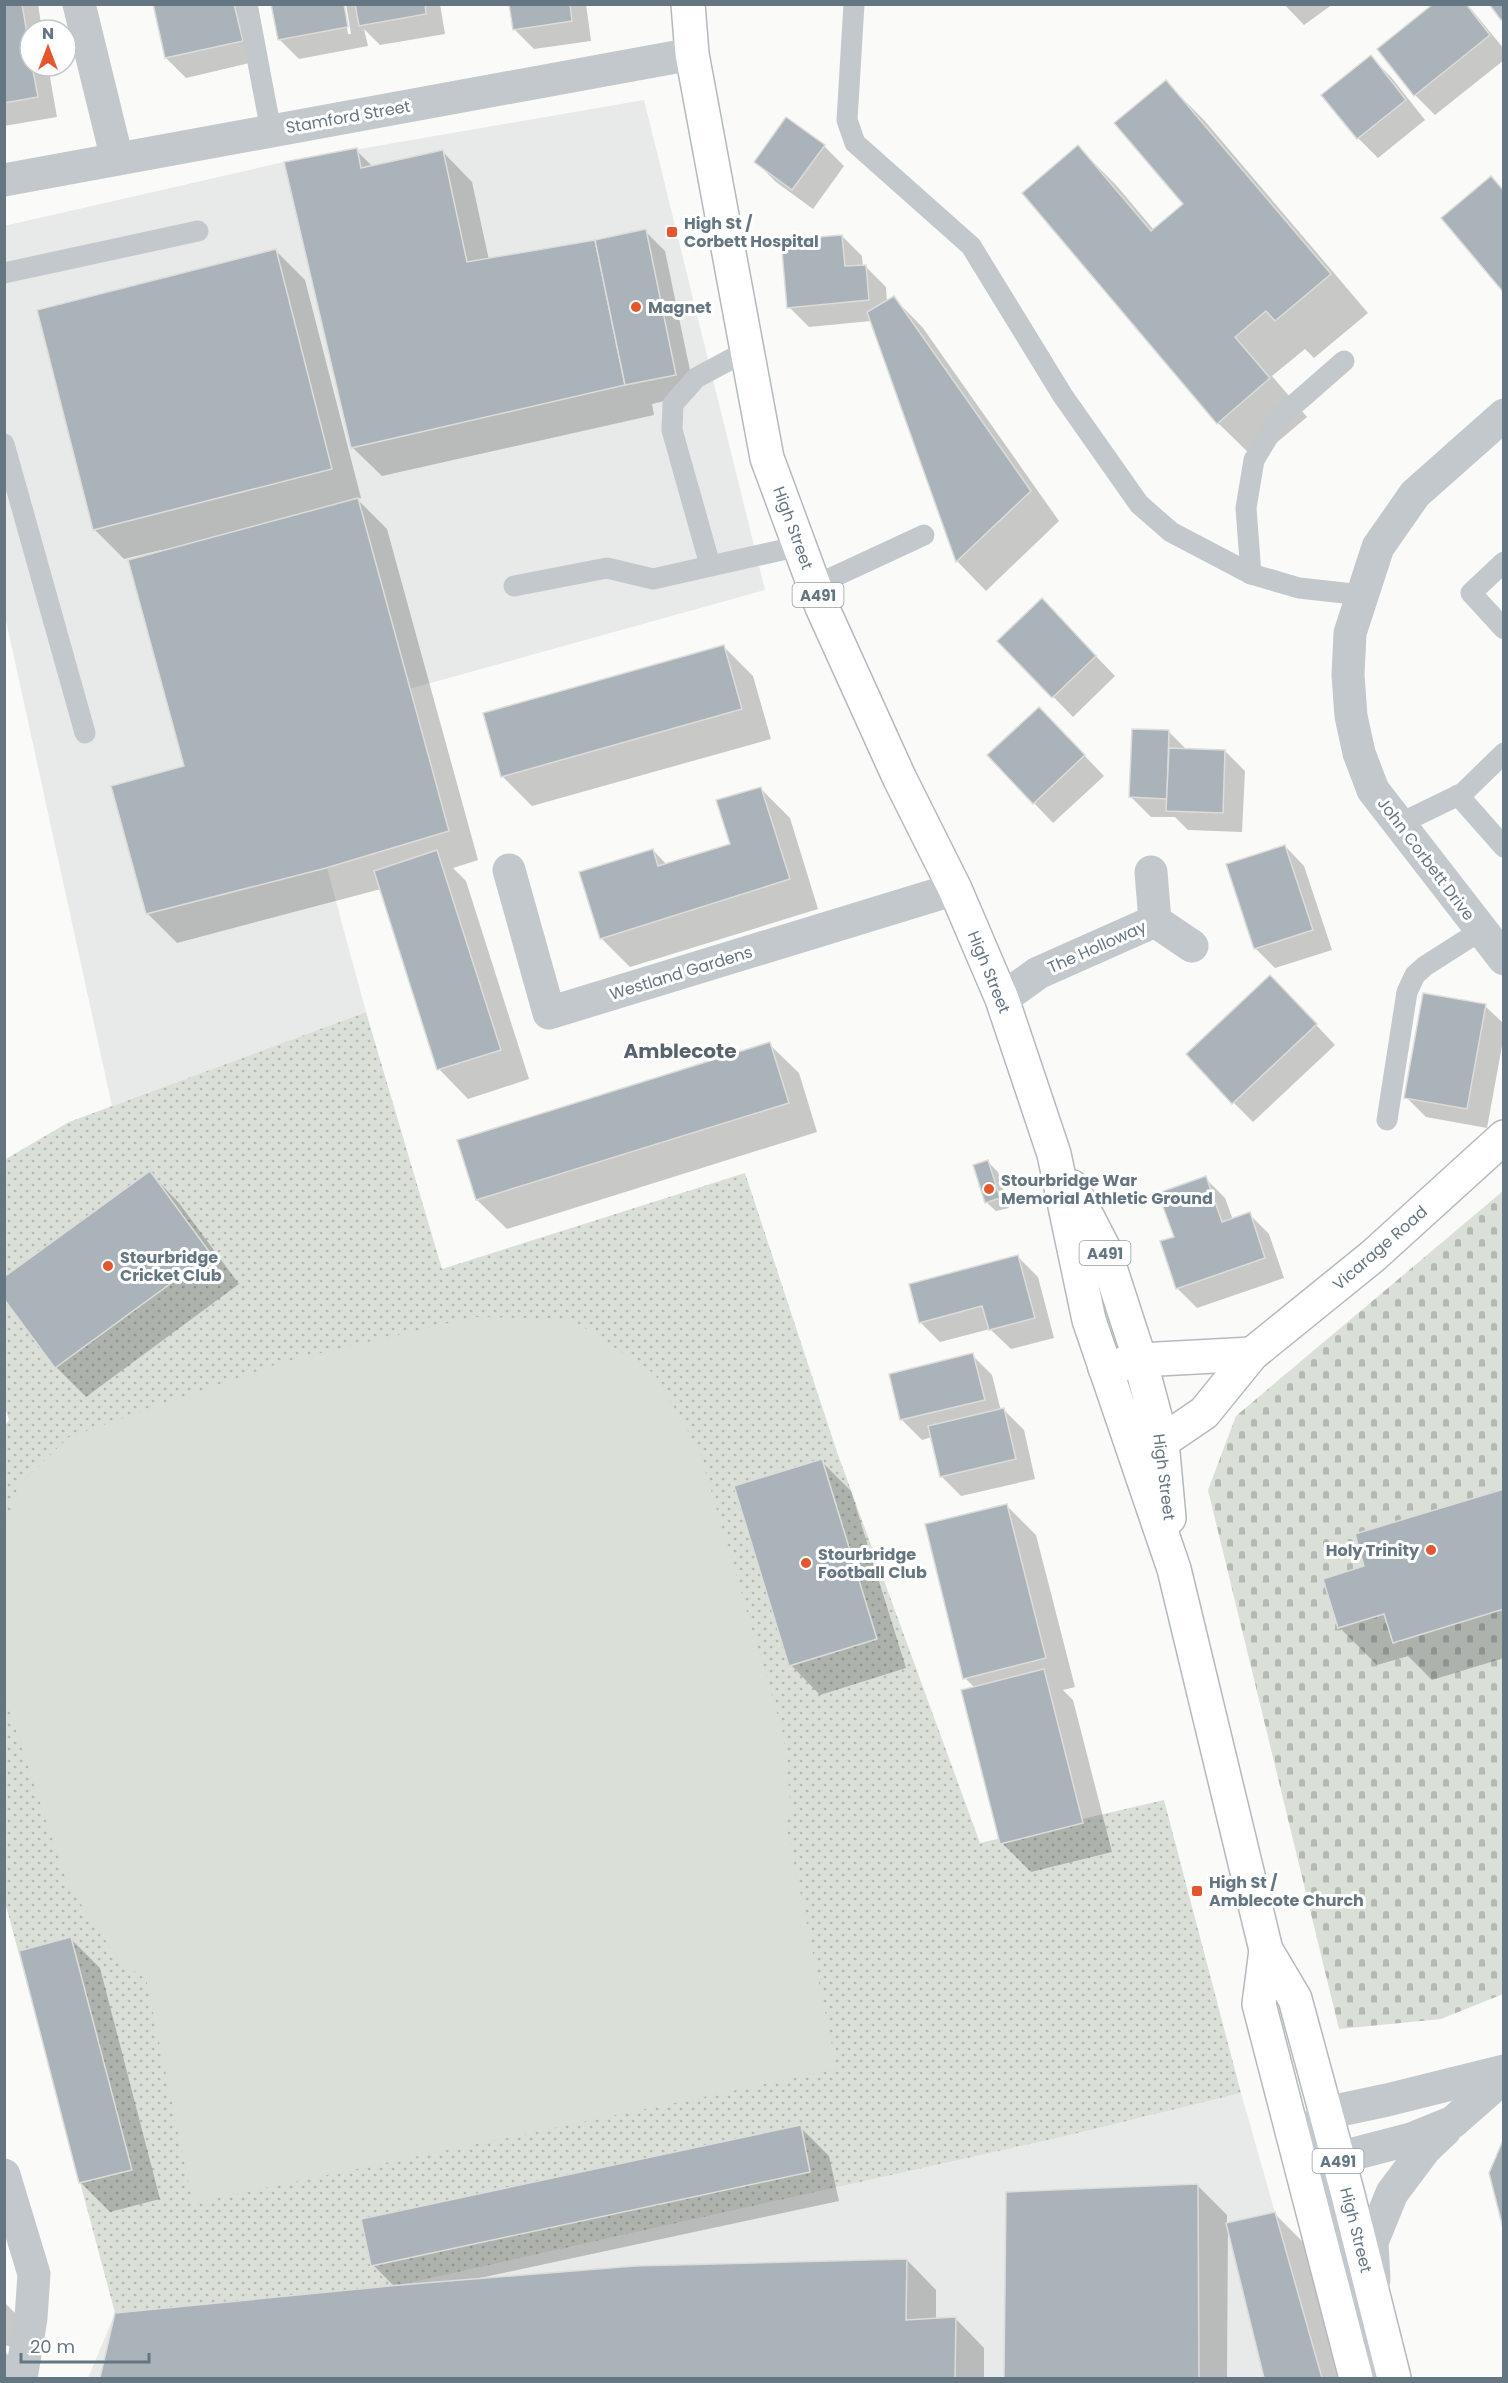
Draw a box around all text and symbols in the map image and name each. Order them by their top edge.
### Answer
north arrow [18,18,78,78]
text: N [42,22,54,45]
street label: Stamford Street [284,95,412,139]
place label: High St / Corbett Hospital [684,212,819,253]
marker: High St / Corbett Hospital [665,225,679,239]
place label: Magnet [648,296,712,319]
marker: Magnet [629,300,643,314]
street label: High Street [767,483,819,573]
road number: A491 [792,583,844,607]
street label: John Corbett Drive [1372,793,1480,925]
street label: The Holloway [1044,915,1150,979]
street label: High Street [962,927,1016,1017]
street label: Westland Gardens [607,940,755,1006]
district label: Amblecote [624,1037,737,1065]
place label: Stourbridge War Memorial Athletic Ground [1001,1169,1213,1210]
marker: Stourbridge War Memorial Athletic Ground [982,1182,996,1196]
street label: Vicarage Road [1328,1200,1432,1296]
road number: A491 [1080,1241,1130,1265]
place label: Stourbridge Cricket Club [120,1246,222,1287]
marker: Stourbridge Cricket Club [101,1259,115,1273]
street label: High Street [1147,1432,1181,1522]
place label: Holy Trinity [1326,1539,1420,1562]
place label: Stourbridge Football Club [818,1543,927,1584]
marker: Holy Trinity [1424,1543,1438,1557]
marker: Stourbridge Football Club [799,1556,813,1570]
place label: High St / Amblecote Church [1209,1871,1364,1912]
marker: High St / Amblecote Church [1190,1884,1204,1898]
road number: A491 [1312,2149,1364,2173]
street label: High Street [1334,2185,1378,2275]
scale bar [21,2326,148,2364]
text: 20 m [30,2334,75,2359]

